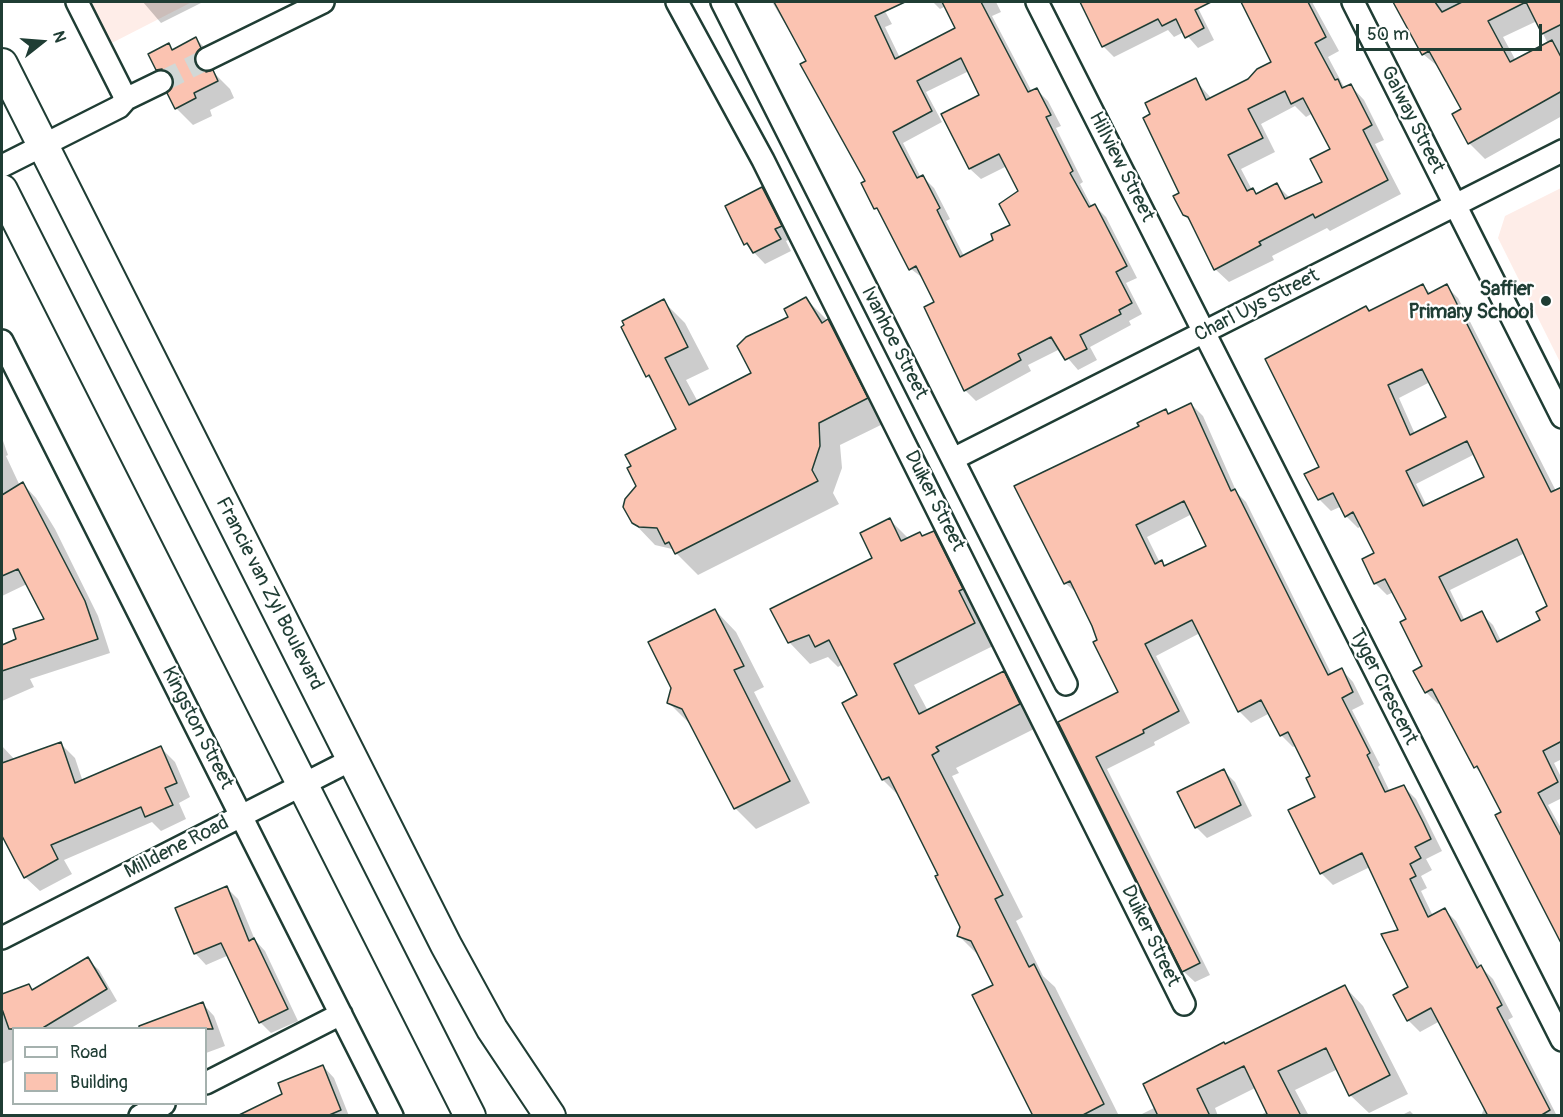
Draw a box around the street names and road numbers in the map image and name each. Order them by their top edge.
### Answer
street label: Galway Street [1375,62,1449,178]
street label: Hillview Street [1083,108,1159,226]
street label: Charl Uys Street [1191,264,1323,348]
street label: Ivanhoe Street [855,283,933,403]
street label: Duiker Street [898,447,970,555]
street label: Francie van Zyl Boulevard [210,494,328,694]
street label: Tyger Crescent [1343,625,1423,749]
street label: Kingston Street [156,663,238,793]
street label: Milldene Road [121,811,233,885]
street label: Duiker Street [1115,881,1185,991]

